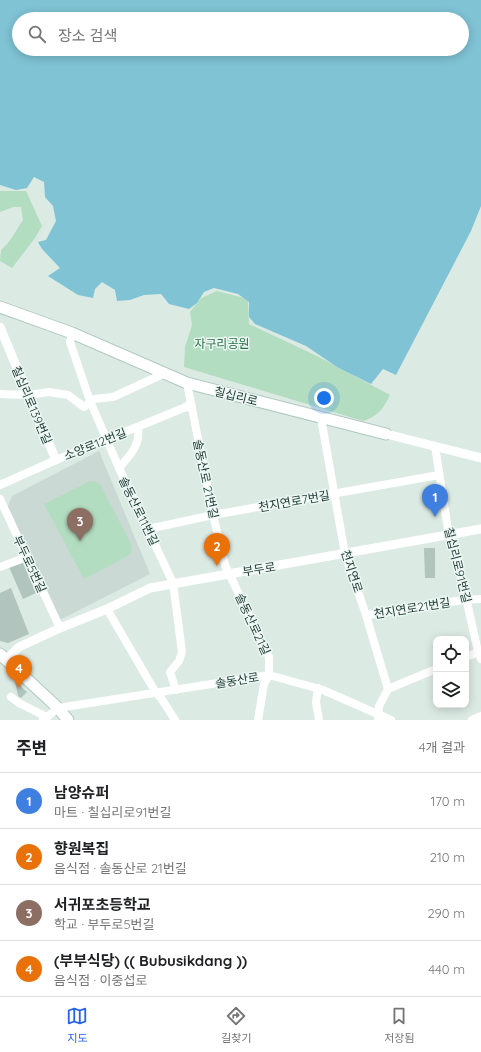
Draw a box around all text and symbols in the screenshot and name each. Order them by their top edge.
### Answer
search box [12,12,469,56]
icon: search [26,23,48,45]
text: 장소 검색 [58,26,117,45]
park label: 자구리공원 [194,336,250,351]
street label: 칠십리로139번길 [9,364,55,446]
street label: 칠십리로 [213,383,259,409]
your location [314,388,334,408]
street label: 소양로12번길 [61,425,129,463]
street label: 솔동산로 21번길 [190,438,222,520]
street label: 솔동산로11번길 [116,474,162,548]
pin: 1 [422,484,448,517]
street label: 천지연로7번길 [257,487,331,515]
pin: 3 [67,508,93,541]
street label: 칠십리로91번길 [441,526,475,604]
street label: 부두로5번길 [10,533,50,595]
pin: 2 [204,533,230,566]
street label: 천지연로 [338,548,366,594]
street label: 부두로 [241,559,277,579]
street label: 솔동산로21길 [232,591,274,657]
street label: 천지연로21번길 [373,595,451,621]
map controls [433,636,469,708]
button: locate [433,636,469,672]
pin: 4 [6,655,32,688]
street label: 솔동산로 [214,669,260,691]
button: layers [433,672,469,708]
text: 주변 [16,737,47,758]
text: 4개 결과 [419,739,465,755]
text: 남양슈퍼 [54,783,109,802]
text: 1 [26,793,32,809]
text: 170 m [430,793,465,809]
text: 마트 · 칠십리로91번길 [54,804,171,820]
text: 향원복집 [54,839,109,858]
text: 2 [25,849,33,865]
text: 210 m [430,849,465,865]
text: 음식점 · 솔동산로 21번길 [54,860,187,876]
text: 서귀포초등학교 [54,895,151,914]
text: 3 [26,905,32,921]
text: 290 m [427,905,465,921]
text: 학교 · 부두로5번길 [54,916,154,932]
text: (부부식당) (( Bubusikdang )) [54,951,247,970]
text: 4 [25,961,33,977]
text: 440 m [428,961,465,977]
text: 음식점 · 이중섭로 [54,972,147,988]
tab: 지도 [66,1005,88,1045]
tab: 길찾기 [221,1005,252,1045]
tab: 저장됨 [384,1005,415,1045]

